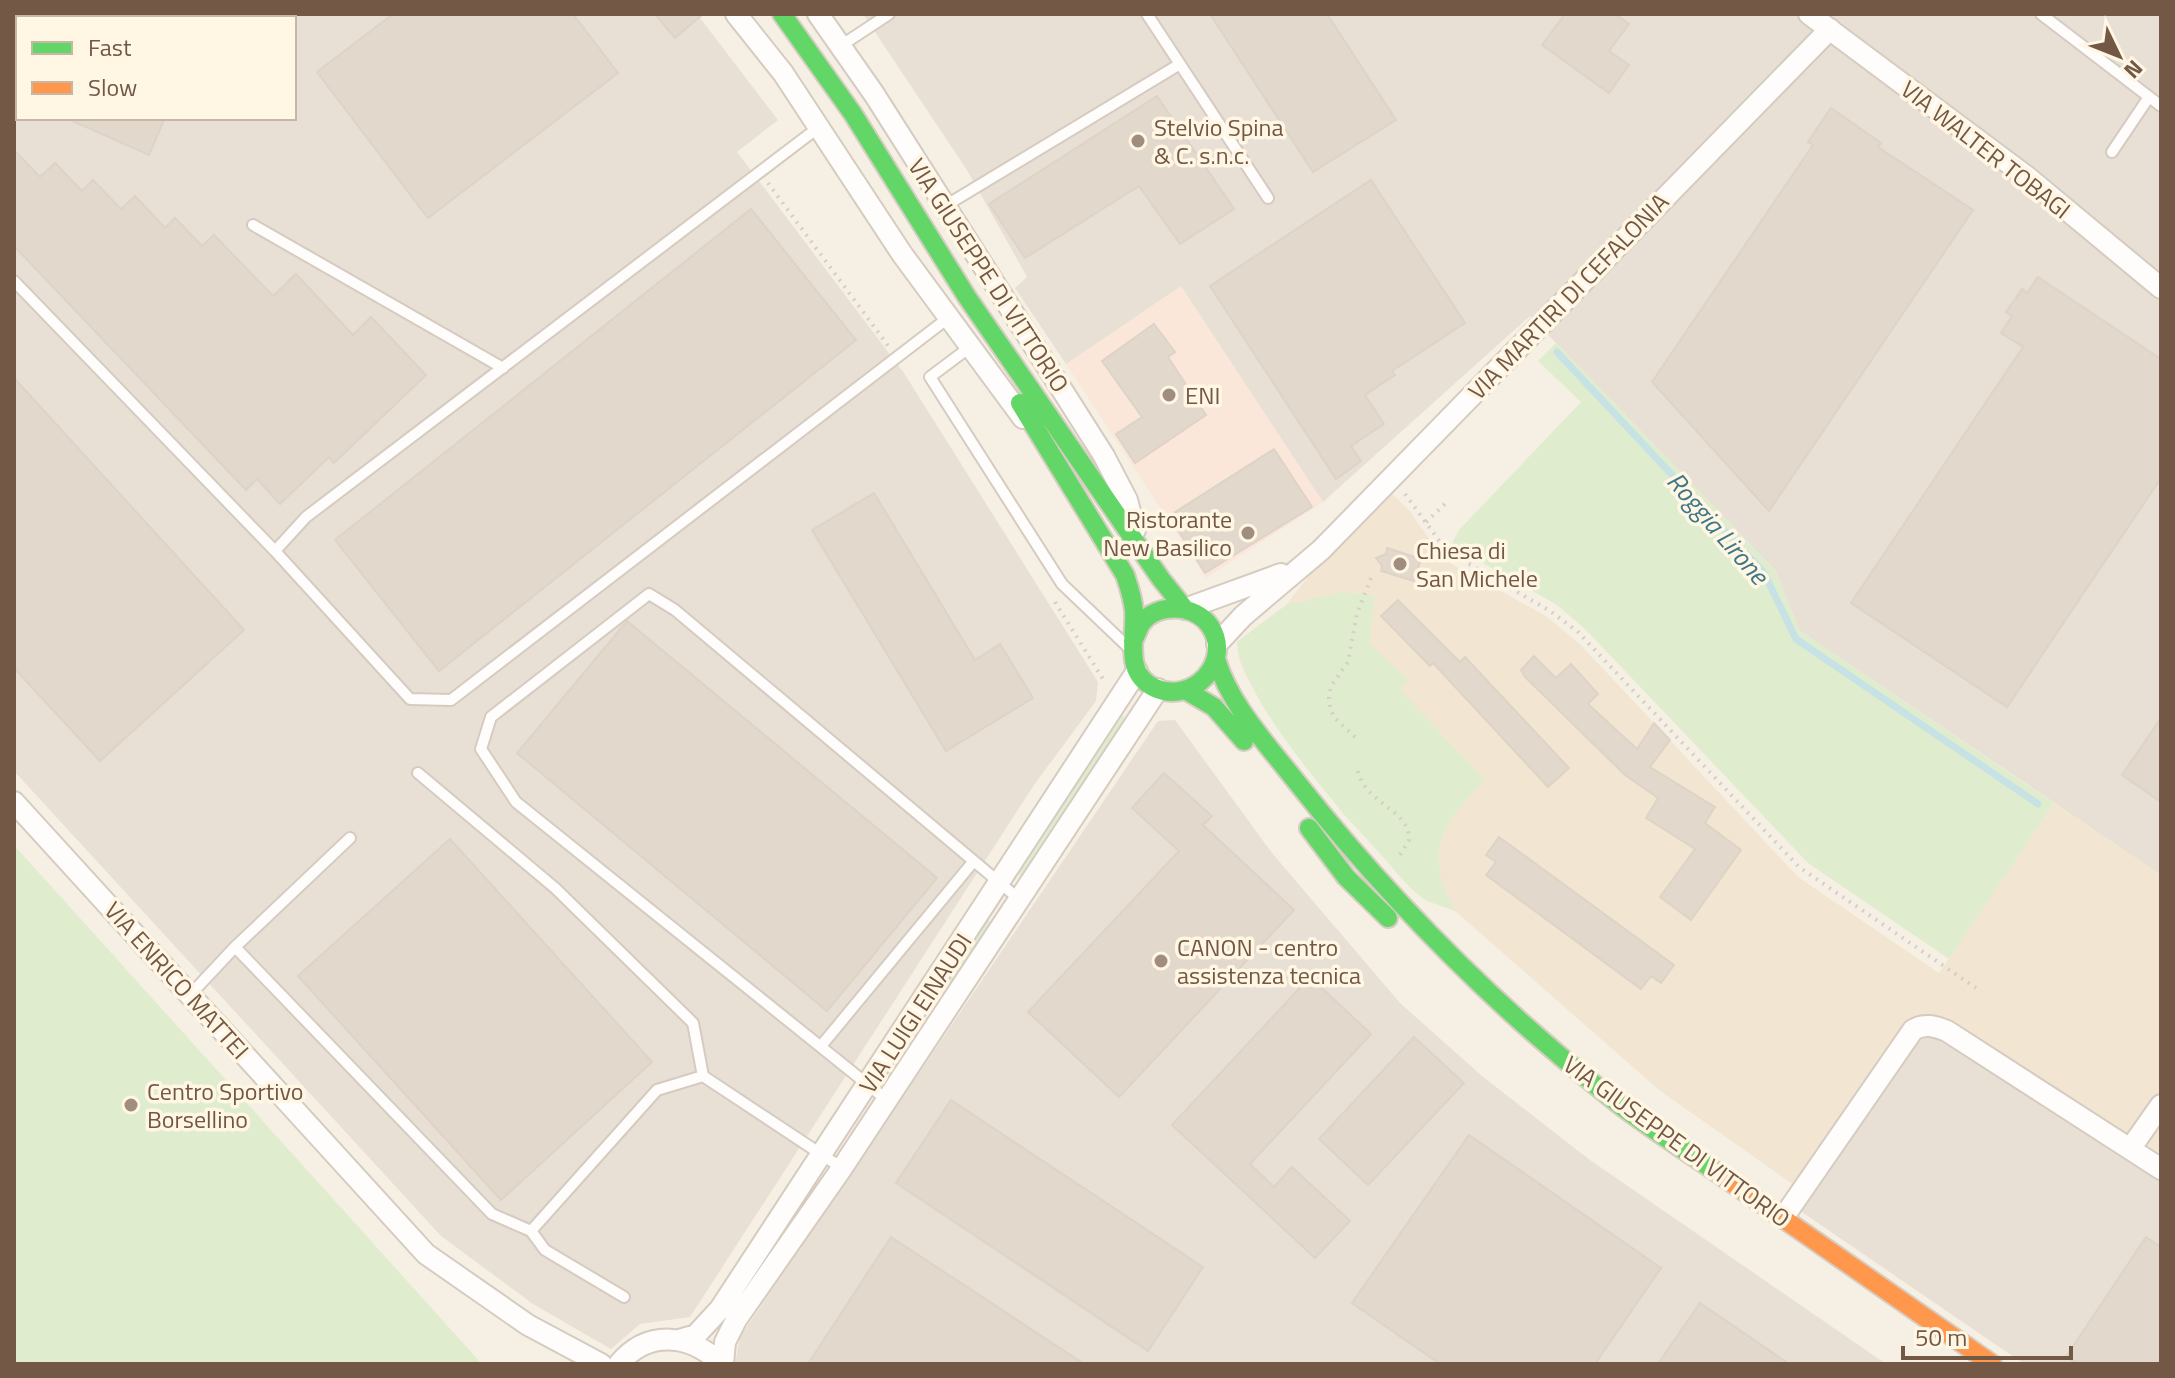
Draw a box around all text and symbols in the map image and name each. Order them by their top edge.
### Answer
legend [16,16,296,120]
north arrow [2079,16,2159,96]
text: Fast [88,29,132,65]
text: N [2116,52,2151,87]
text: Slow [88,69,137,105]
street label: VIA WALTER TOBAGI [1893,71,2079,227]
place label: Stelvio Spina & C. s.n.c. [1154,109,1283,173]
marker: Stelvio Spina & C. s.n.c. [1129,132,1147,150]
street label: VIA GIUSEPPE DI VITTORIO [900,151,1078,399]
street label: VIA MARTIRI DI CEFALONIA [1459,184,1677,408]
place label: ENI [1185,377,1220,413]
marker: ENI [1160,386,1178,404]
water label: Roggia Lirone [1658,463,1779,594]
place label: Ristorante New Basilico [1103,501,1232,565]
marker: Ristorante New Basilico [1239,524,1257,542]
place label: Chiesa di San Michele [1416,532,1538,596]
marker: Chiesa di San Michele [1391,555,1409,573]
street label: VIA ENRICO MATTEI [96,893,258,1067]
street label: VIA LUIGI EINAUDI [850,926,980,1100]
place label: CANON - centro assistenza tecnica [1177,929,1361,993]
marker: CANON - centro assistenza tecnica [1152,952,1170,970]
street label: VIA GIUSEPPE DI VITTORIO [1556,1046,1798,1236]
place label: Centro Sportivo Borsellino [147,1073,304,1137]
marker: Centro Sportivo Borsellino [122,1096,140,1114]
scale bar [1903,1310,2071,1360]
text: 50 m [1915,1319,1967,1355]

